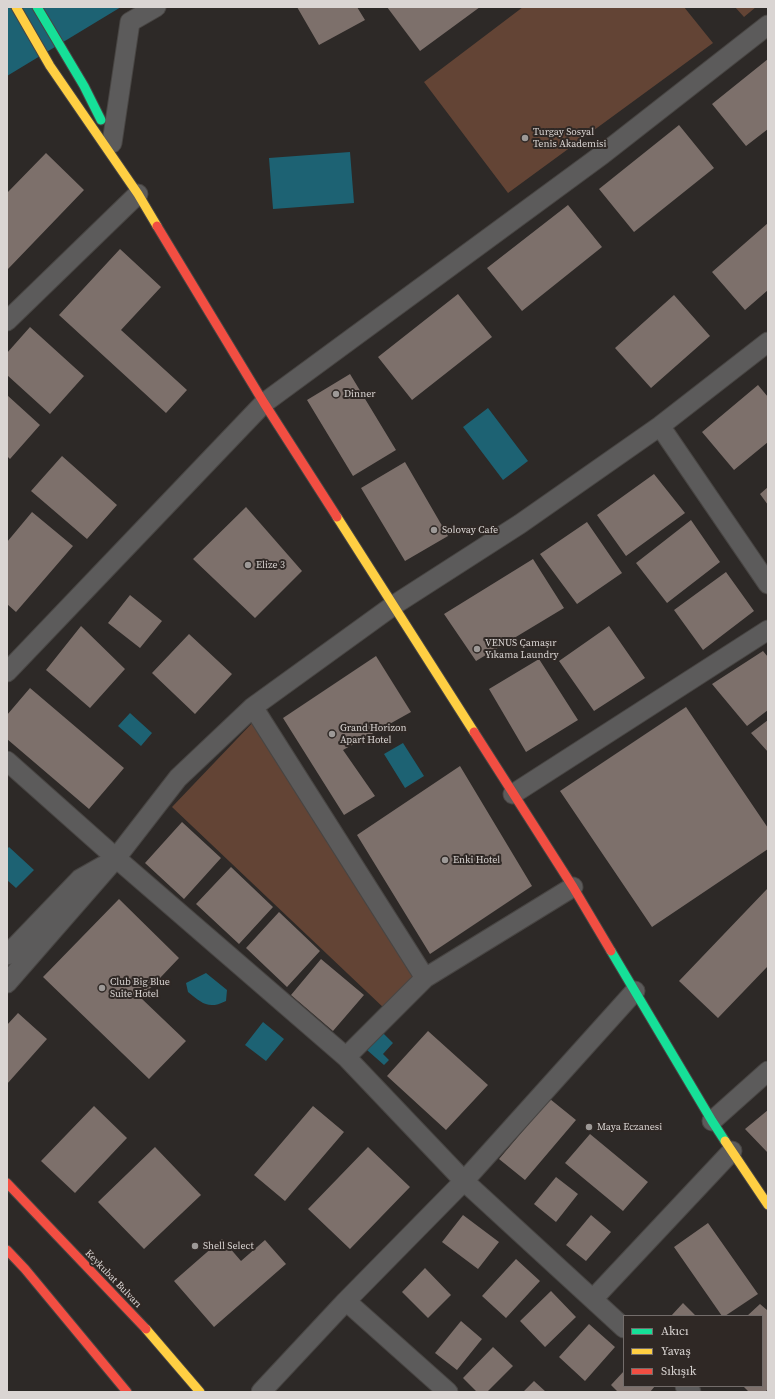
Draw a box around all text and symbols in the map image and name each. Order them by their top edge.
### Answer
place label: Turgay Sosyal Tenis Akademisi [533,126,606,150]
marker: Turgay Sosyal Tenis Akademisi [520,133,530,143]
place label: Dinner [344,388,376,400]
marker: Dinner [331,389,341,399]
place label: Solovay Cafe [442,524,498,536]
marker: Solovay Cafe [429,525,439,535]
place label: Elize 3 [256,559,285,571]
marker: Elize 3 [243,560,253,570]
place label: VENUS Çamaşır Yıkama Laundry [485,637,559,660]
marker: VENUS Çamaşır Yıkama Laundry [472,644,482,654]
place label: Grand Horizon Apart Hotel [340,722,407,746]
marker: Grand Horizon Apart Hotel [327,729,337,739]
place label: Enki Hotel [453,854,500,866]
marker: Enki Hotel [440,855,450,865]
place label: Club Big Blue Suite Hotel [110,976,170,1000]
marker: Club Big Blue Suite Hotel [97,983,107,993]
place label: Maya Eczanesi [597,1121,662,1133]
marker: Maya Eczanesi [584,1122,594,1132]
place label: Shell Select [203,1240,254,1252]
marker: Shell Select [190,1241,200,1251]
street label: Keykubat Bulvarı [82,1247,144,1311]
legend [623,1315,763,1387]
text: Akıcı [661,1323,689,1339]
text: Yavaş [661,1343,691,1359]
text: Sıkışık [661,1363,696,1379]

